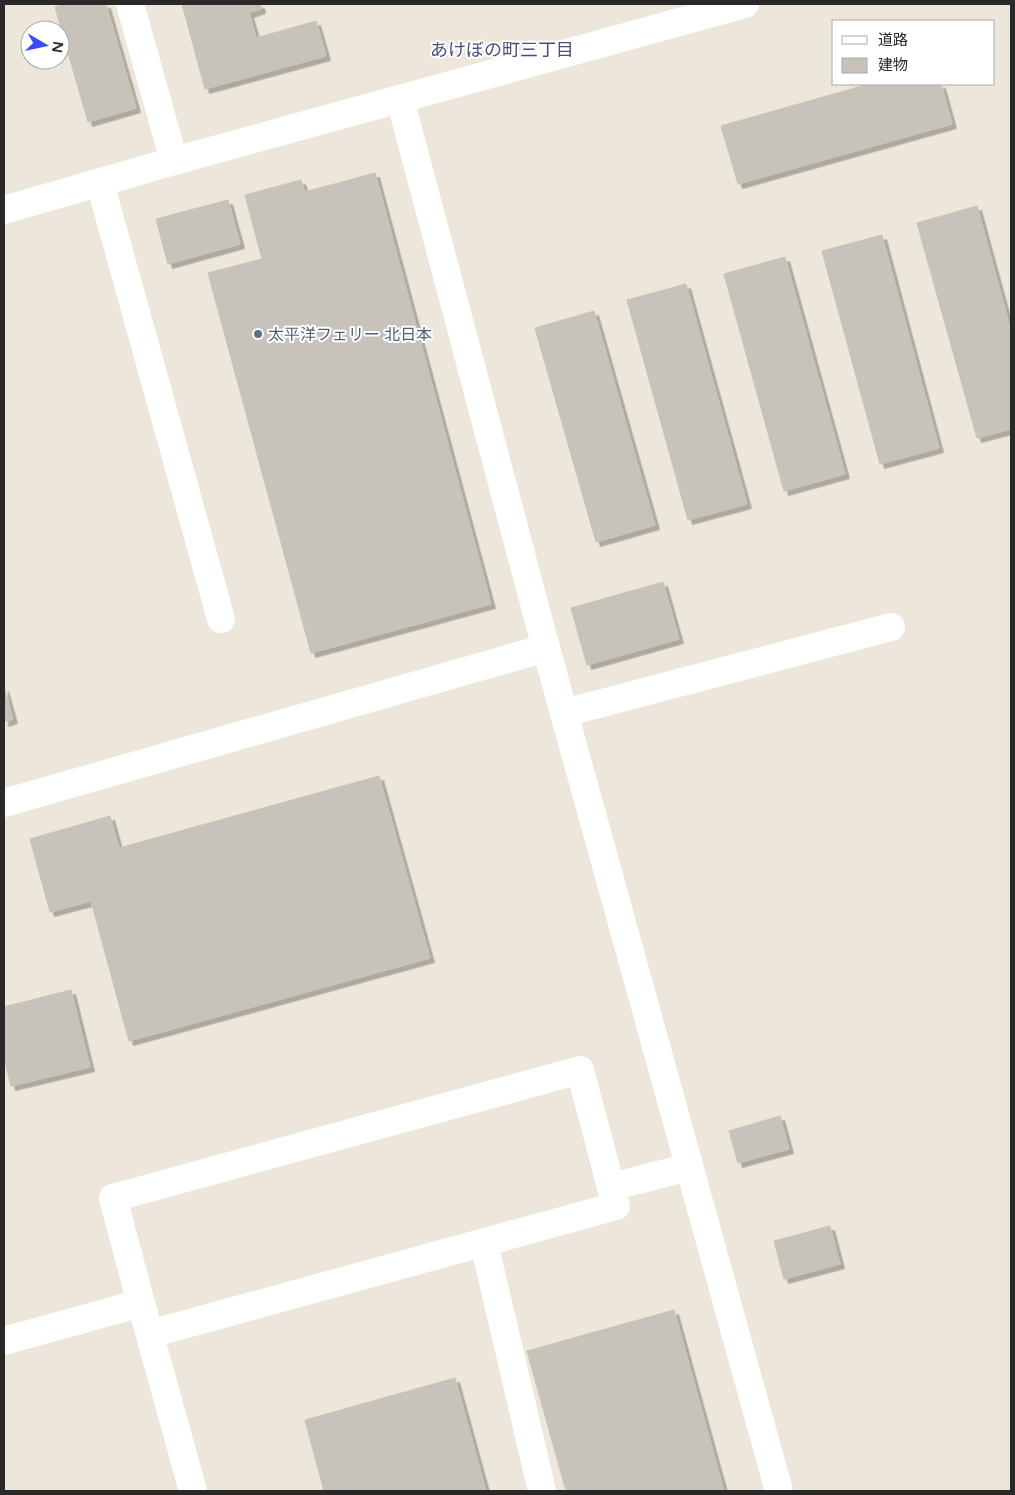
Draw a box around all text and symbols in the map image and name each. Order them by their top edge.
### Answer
north arrow [20,20,70,70]
legend [832,20,995,85]
text: 道路 [878,31,908,49]
district label: あけぼの町三丁目 [430,39,574,61]
text: N [48,40,67,54]
text: 建物 [878,56,908,74]
place label: 太平洋フェリー 北日本 [268,325,432,345]
marker: 太平洋フェリー 北日本 [252,328,264,340]

